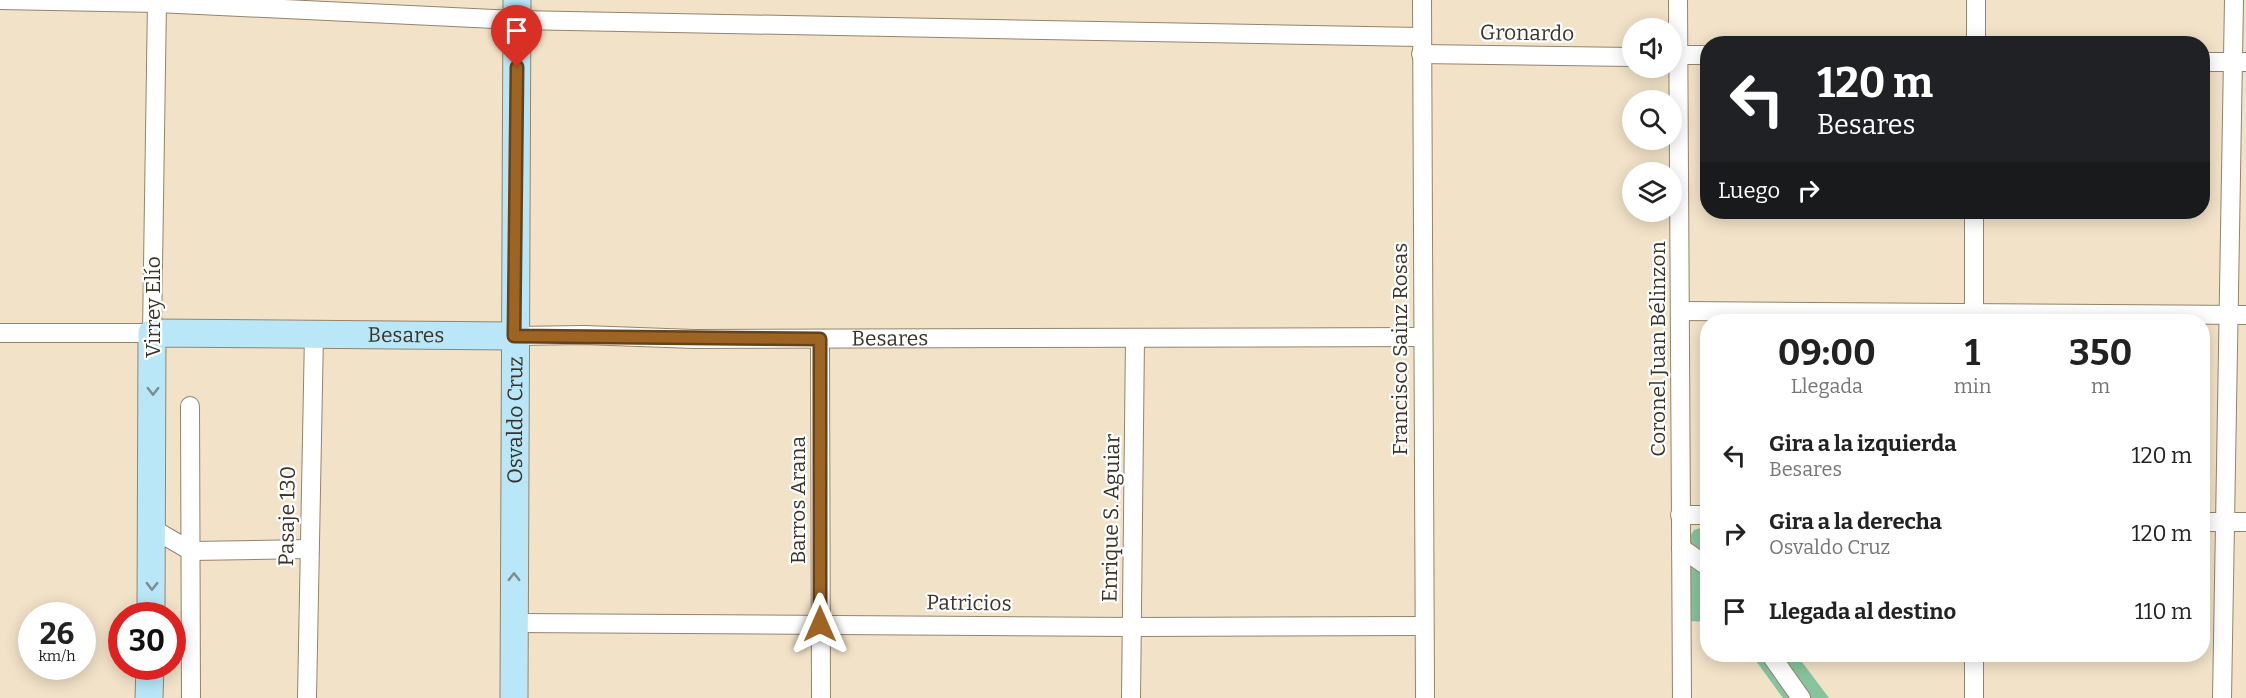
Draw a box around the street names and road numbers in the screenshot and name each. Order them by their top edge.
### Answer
street label: Gronardo [1480,19,1574,47]
street label: Coronel Juan Bélinzon [1645,241,1671,457]
street label: Francisco Sainz Rosas [1387,243,1413,455]
street label: Virrey Elío [140,256,166,358]
street label: Besares [368,322,444,348]
street label: Besares [852,325,928,352]
street label: Osvaldo Cruz [502,356,528,484]
street label: Enrique S. Aguiar [1097,434,1125,602]
street label: Barros Arana [785,435,811,564]
street label: Pasaje 130 [273,466,301,566]
street label: Patricios [926,589,1012,617]

